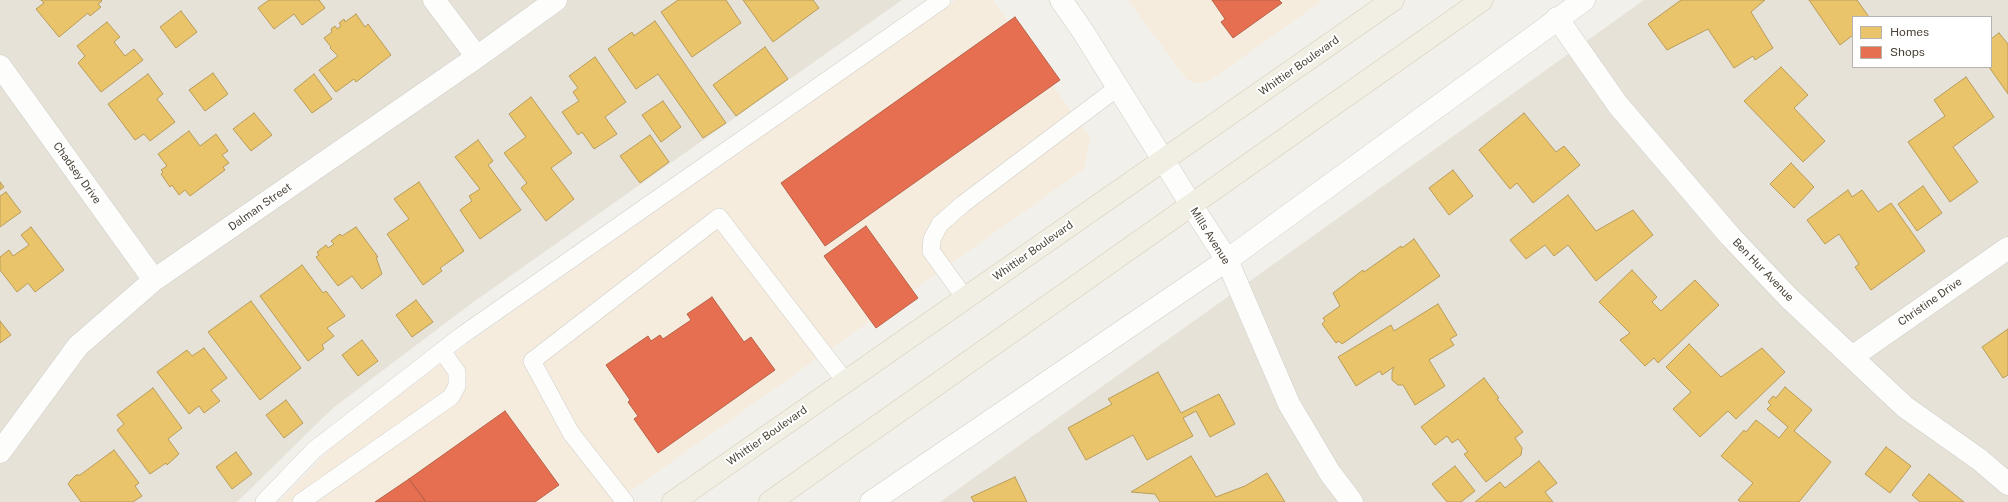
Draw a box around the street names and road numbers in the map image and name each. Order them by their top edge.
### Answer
street label: Whittier Boulevard [1256,33,1342,99]
street label: Chadsey Drive [50,140,104,206]
street label: Dalman Street [226,180,294,234]
street label: Mills Avenue [1187,205,1233,267]
street label: Whittier Boulevard [990,218,1076,284]
street label: Ben Hur Avenue [1730,236,1796,304]
street label: Christine Drive [1895,275,1965,329]
street label: Whittier Boulevard [724,403,810,469]

